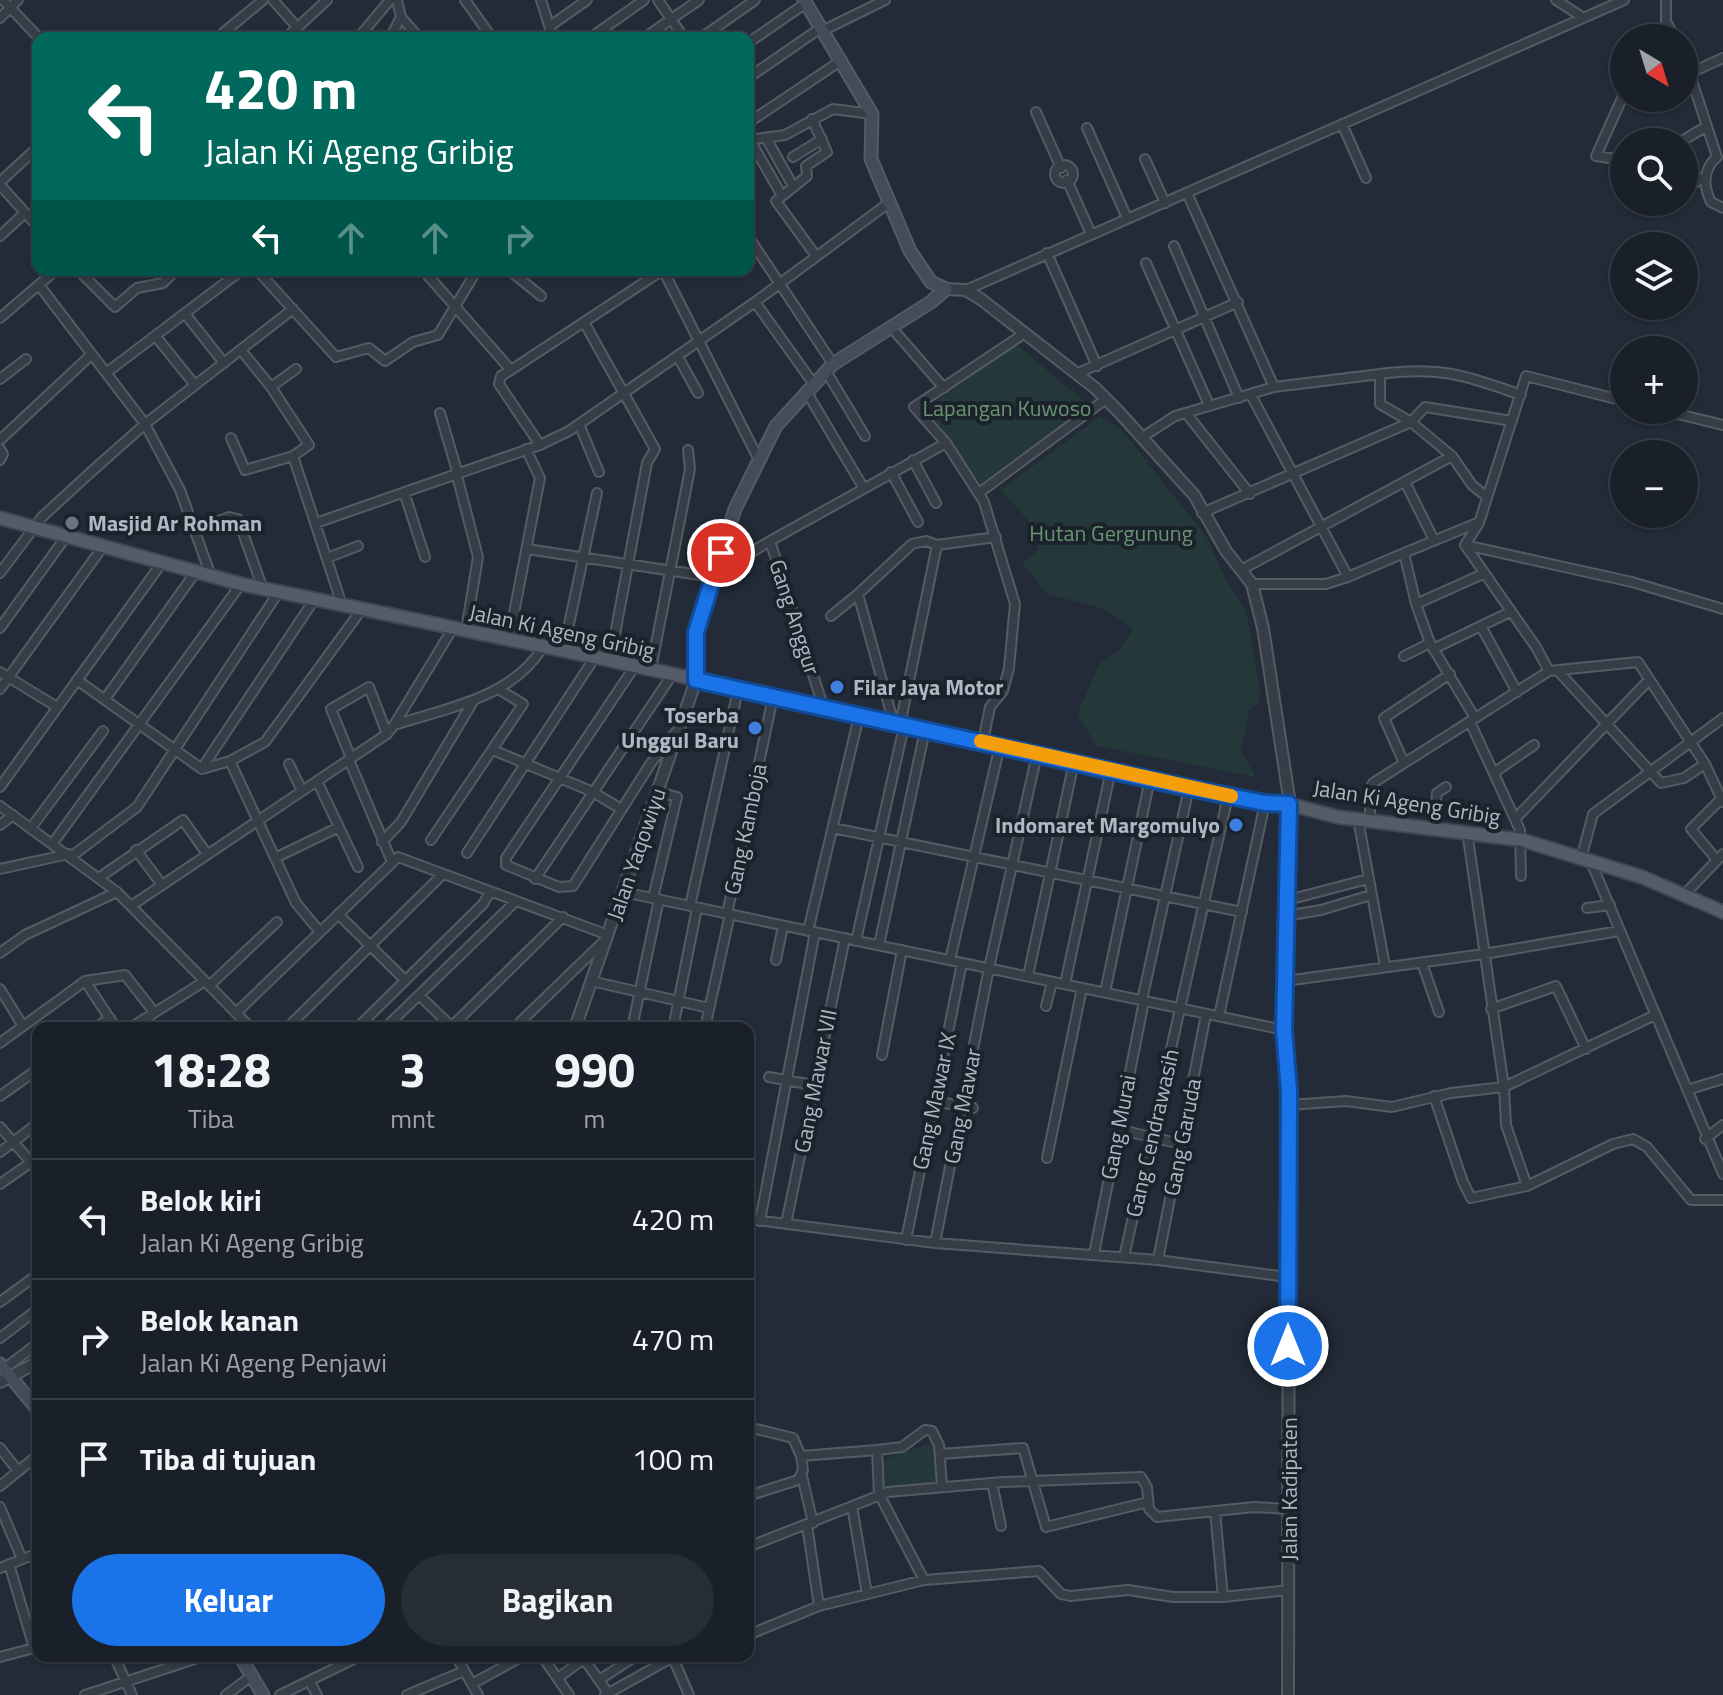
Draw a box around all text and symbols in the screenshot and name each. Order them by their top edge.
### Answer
north arrow [1610,24,1698,112]
map controls [1610,24,1698,528]
text: 420 m [204,46,357,131]
icon: left [72,64,176,168]
text: Jalan Ki Ageng Gribig [204,123,514,178]
button: search [1610,128,1698,216]
icon: left [245,216,289,260]
icon: ahead [329,216,373,260]
icon: ahead [413,216,457,260]
icon: right [497,216,541,260]
button: layers [1610,232,1698,320]
button: + [1610,336,1698,424]
park label: Lapangan Kuwoso [922,391,1092,425]
button: − [1610,440,1698,528]
place label: Masjid Ar Rohman [88,506,262,540]
marker: Masjid Ar Rohman [63,514,81,532]
park label: Hutan Gergunung [1029,516,1193,550]
pin [687,519,755,587]
icon: arrive [699,531,743,575]
street label: Gang Anggur [760,555,830,679]
street label: Jalan Ki Ageng Gribig [466,595,658,667]
place label: Filar Jaya Motor [853,670,1004,704]
marker: Filar Jaya Motor [828,678,846,696]
place label: Toserba Unggul Baru [621,698,739,757]
marker: Toserba Unggul Baru [746,719,764,737]
street label: Gang Kamboja [714,760,776,898]
street label: Jalan Ki Ageng Gribig [1311,770,1503,834]
street label: Jalan Yaqowiyu [597,783,675,925]
place label: Indomaret Margomulyo [995,808,1220,842]
marker: Indomaret Margomulyo [1227,816,1245,834]
street label: Gang Mawar VII [784,1006,846,1156]
street label: Gang Mawar IX [907,1030,961,1172]
text: 18:28 [151,1033,271,1106]
text: 3 [399,1033,426,1106]
text: 990 [554,1033,635,1106]
street label: Gang Cendrawasih [1116,1045,1188,1221]
street label: Gang Mawar [938,1046,986,1166]
street label: Gang Murai [1091,1072,1145,1182]
street label: Gang Garuda [1154,1075,1210,1199]
text: Tiba [188,1099,234,1138]
text: mnt [390,1099,435,1138]
text: m [584,1099,605,1138]
text: Belok kiri [140,1177,262,1223]
text: 420 m [632,1196,714,1242]
icon: left [72,1197,116,1241]
text: Jalan Ki Ageng Gribig [140,1223,364,1262]
text: Belok kanan [140,1297,299,1343]
position arrow [1246,1304,1330,1388]
text: 470 m [632,1316,714,1362]
icon: right [72,1317,116,1361]
text: Jalan Ki Ageng Penjawi [140,1343,387,1382]
street label: Jalan Kadipaten [1272,1417,1306,1561]
text: Tiba di tujuan [140,1436,316,1482]
text: 100 m [632,1436,714,1482]
icon: arrive [72,1437,116,1481]
button: Keluar [72,1554,385,1646]
button: Bagikan [401,1554,714,1646]

